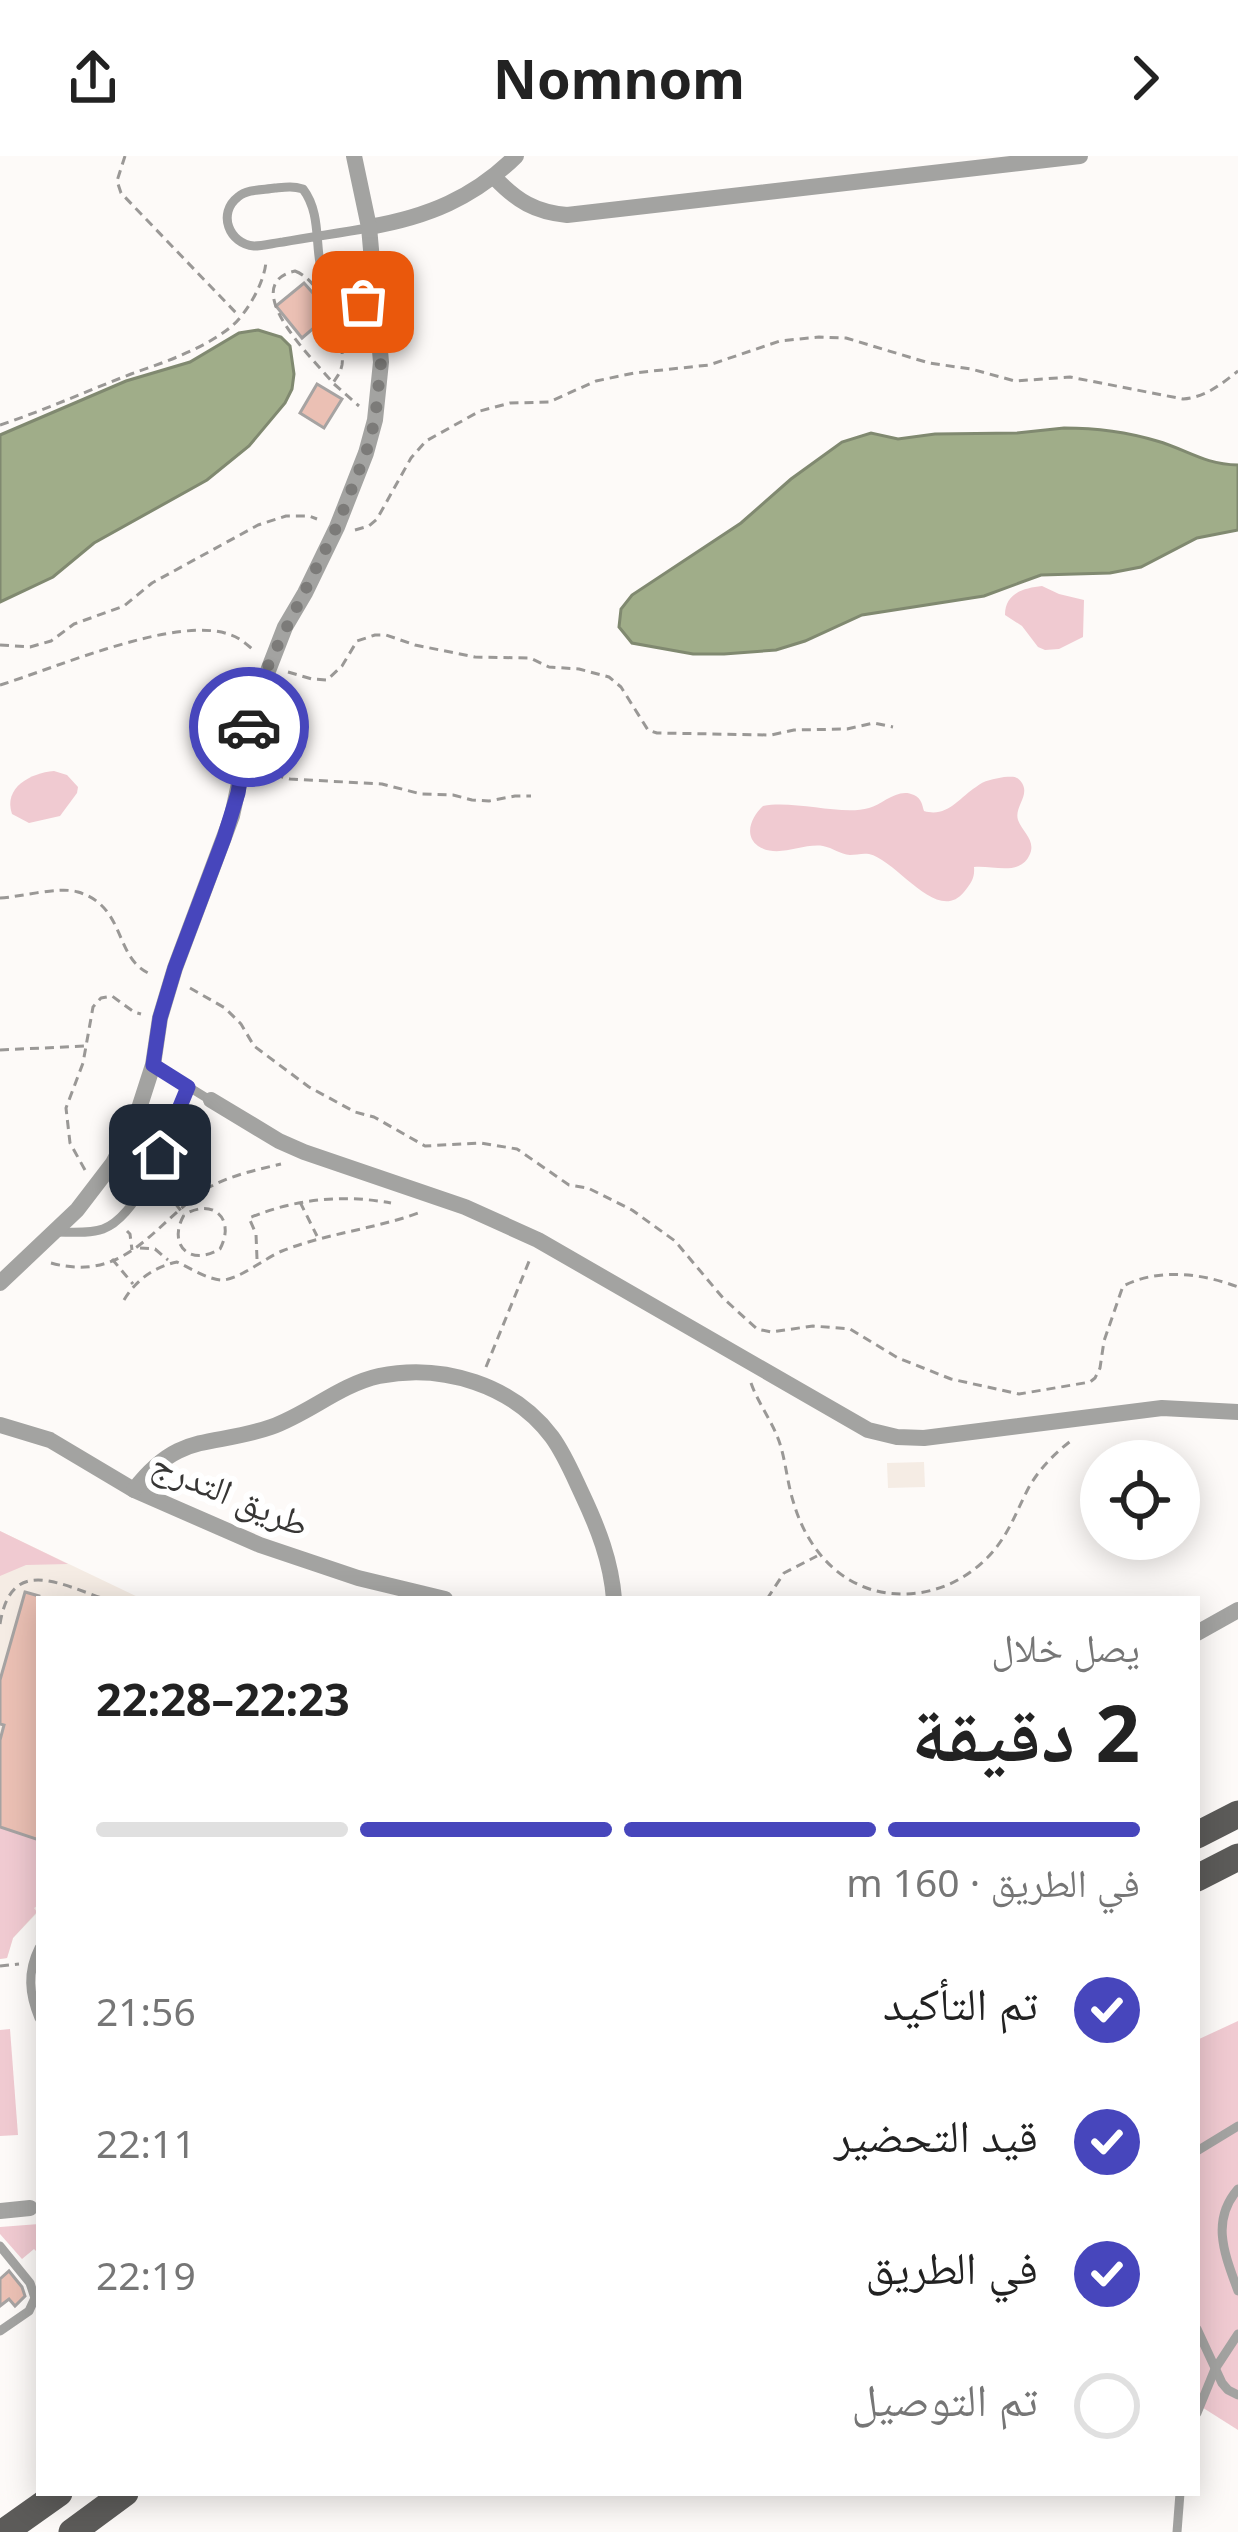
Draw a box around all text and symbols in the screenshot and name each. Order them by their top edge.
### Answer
text: Nomnom [493,41,745,115]
icon: share [60,45,126,111]
icon: forward [1112,45,1178,111]
pin [312,251,414,353]
icon: bag [330,269,396,335]
courier [189,667,309,787]
icon: car [216,694,282,760]
pin [109,1104,211,1206]
icon: home [127,1122,193,1188]
street label: طريق التدرج [145,1438,317,1548]
map controls [1080,1440,1200,1560]
button: locate [1080,1440,1200,1560]
text: يصل خلال [991,1620,1140,1673]
text: 22:23–22:28 [96,1668,350,1729]
text: 2 دقيقة [911,1679,1140,1785]
text: في الطريق · 160 m [846,1855,1140,1908]
text: تم التأكيد [883,1972,1038,2033]
icon: check [1074,1977,1140,2043]
text: 21:56 [96,1984,196,2037]
text: قيد التحضير [834,2104,1038,2165]
icon: check [1074,2109,1140,2175]
text: 22:11 [96,2116,196,2169]
text: في الطريق [865,2236,1038,2297]
icon: check [1074,2241,1140,2307]
text: 22:19 [96,2248,196,2301]
text: تم التوصيل [851,2368,1038,2429]

